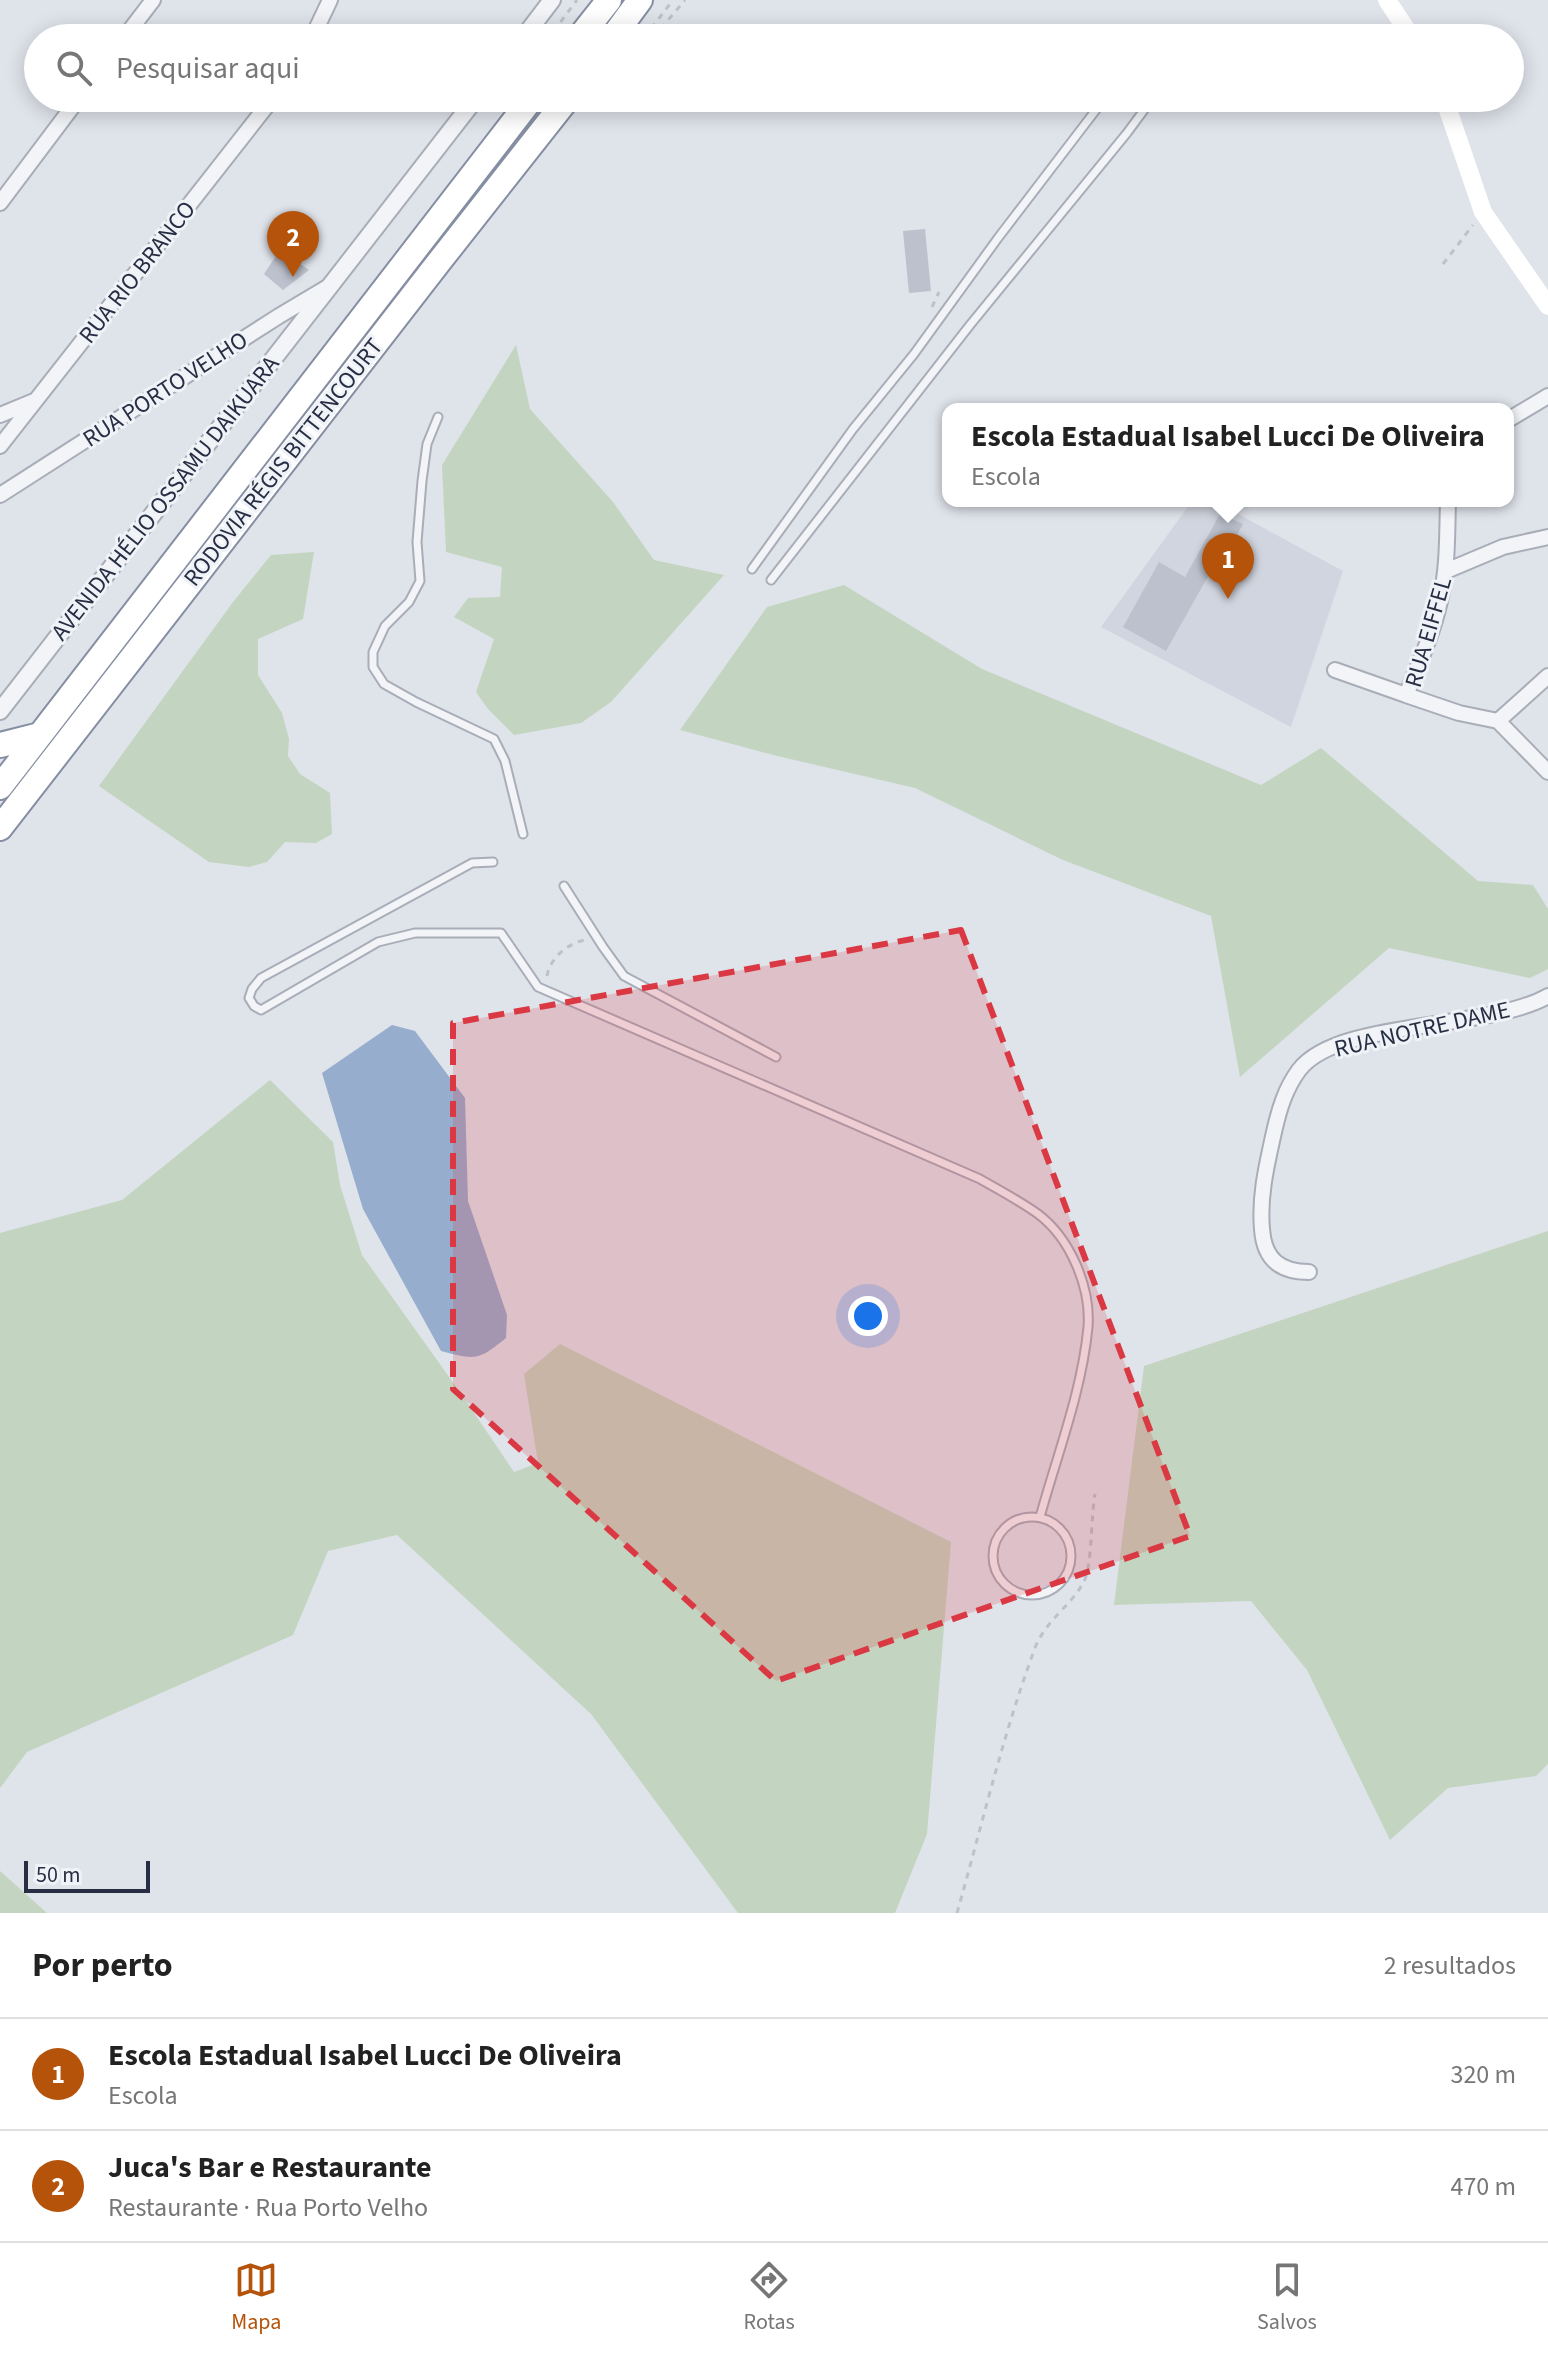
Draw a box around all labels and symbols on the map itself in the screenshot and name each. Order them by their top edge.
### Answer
street label: RUA RIO BRANCO [71,194,204,351]
pin: 2 [267,211,319,277]
street label: RUA PORTO VELHO [76,323,255,456]
street label: RODOVIA RÉGIS BITTENCOURT [175,331,392,594]
street label: AVENIDA HÉLIO OSSAMU DAIKUARA [43,348,288,648]
pin: 1 [1202,533,1254,599]
street label: RUA EIFFEL [1396,572,1461,692]
street label: RUA NOTRE DAME [1331,992,1513,1067]
your location [848,1296,888,1336]
scale bar [24,1857,150,1893]

